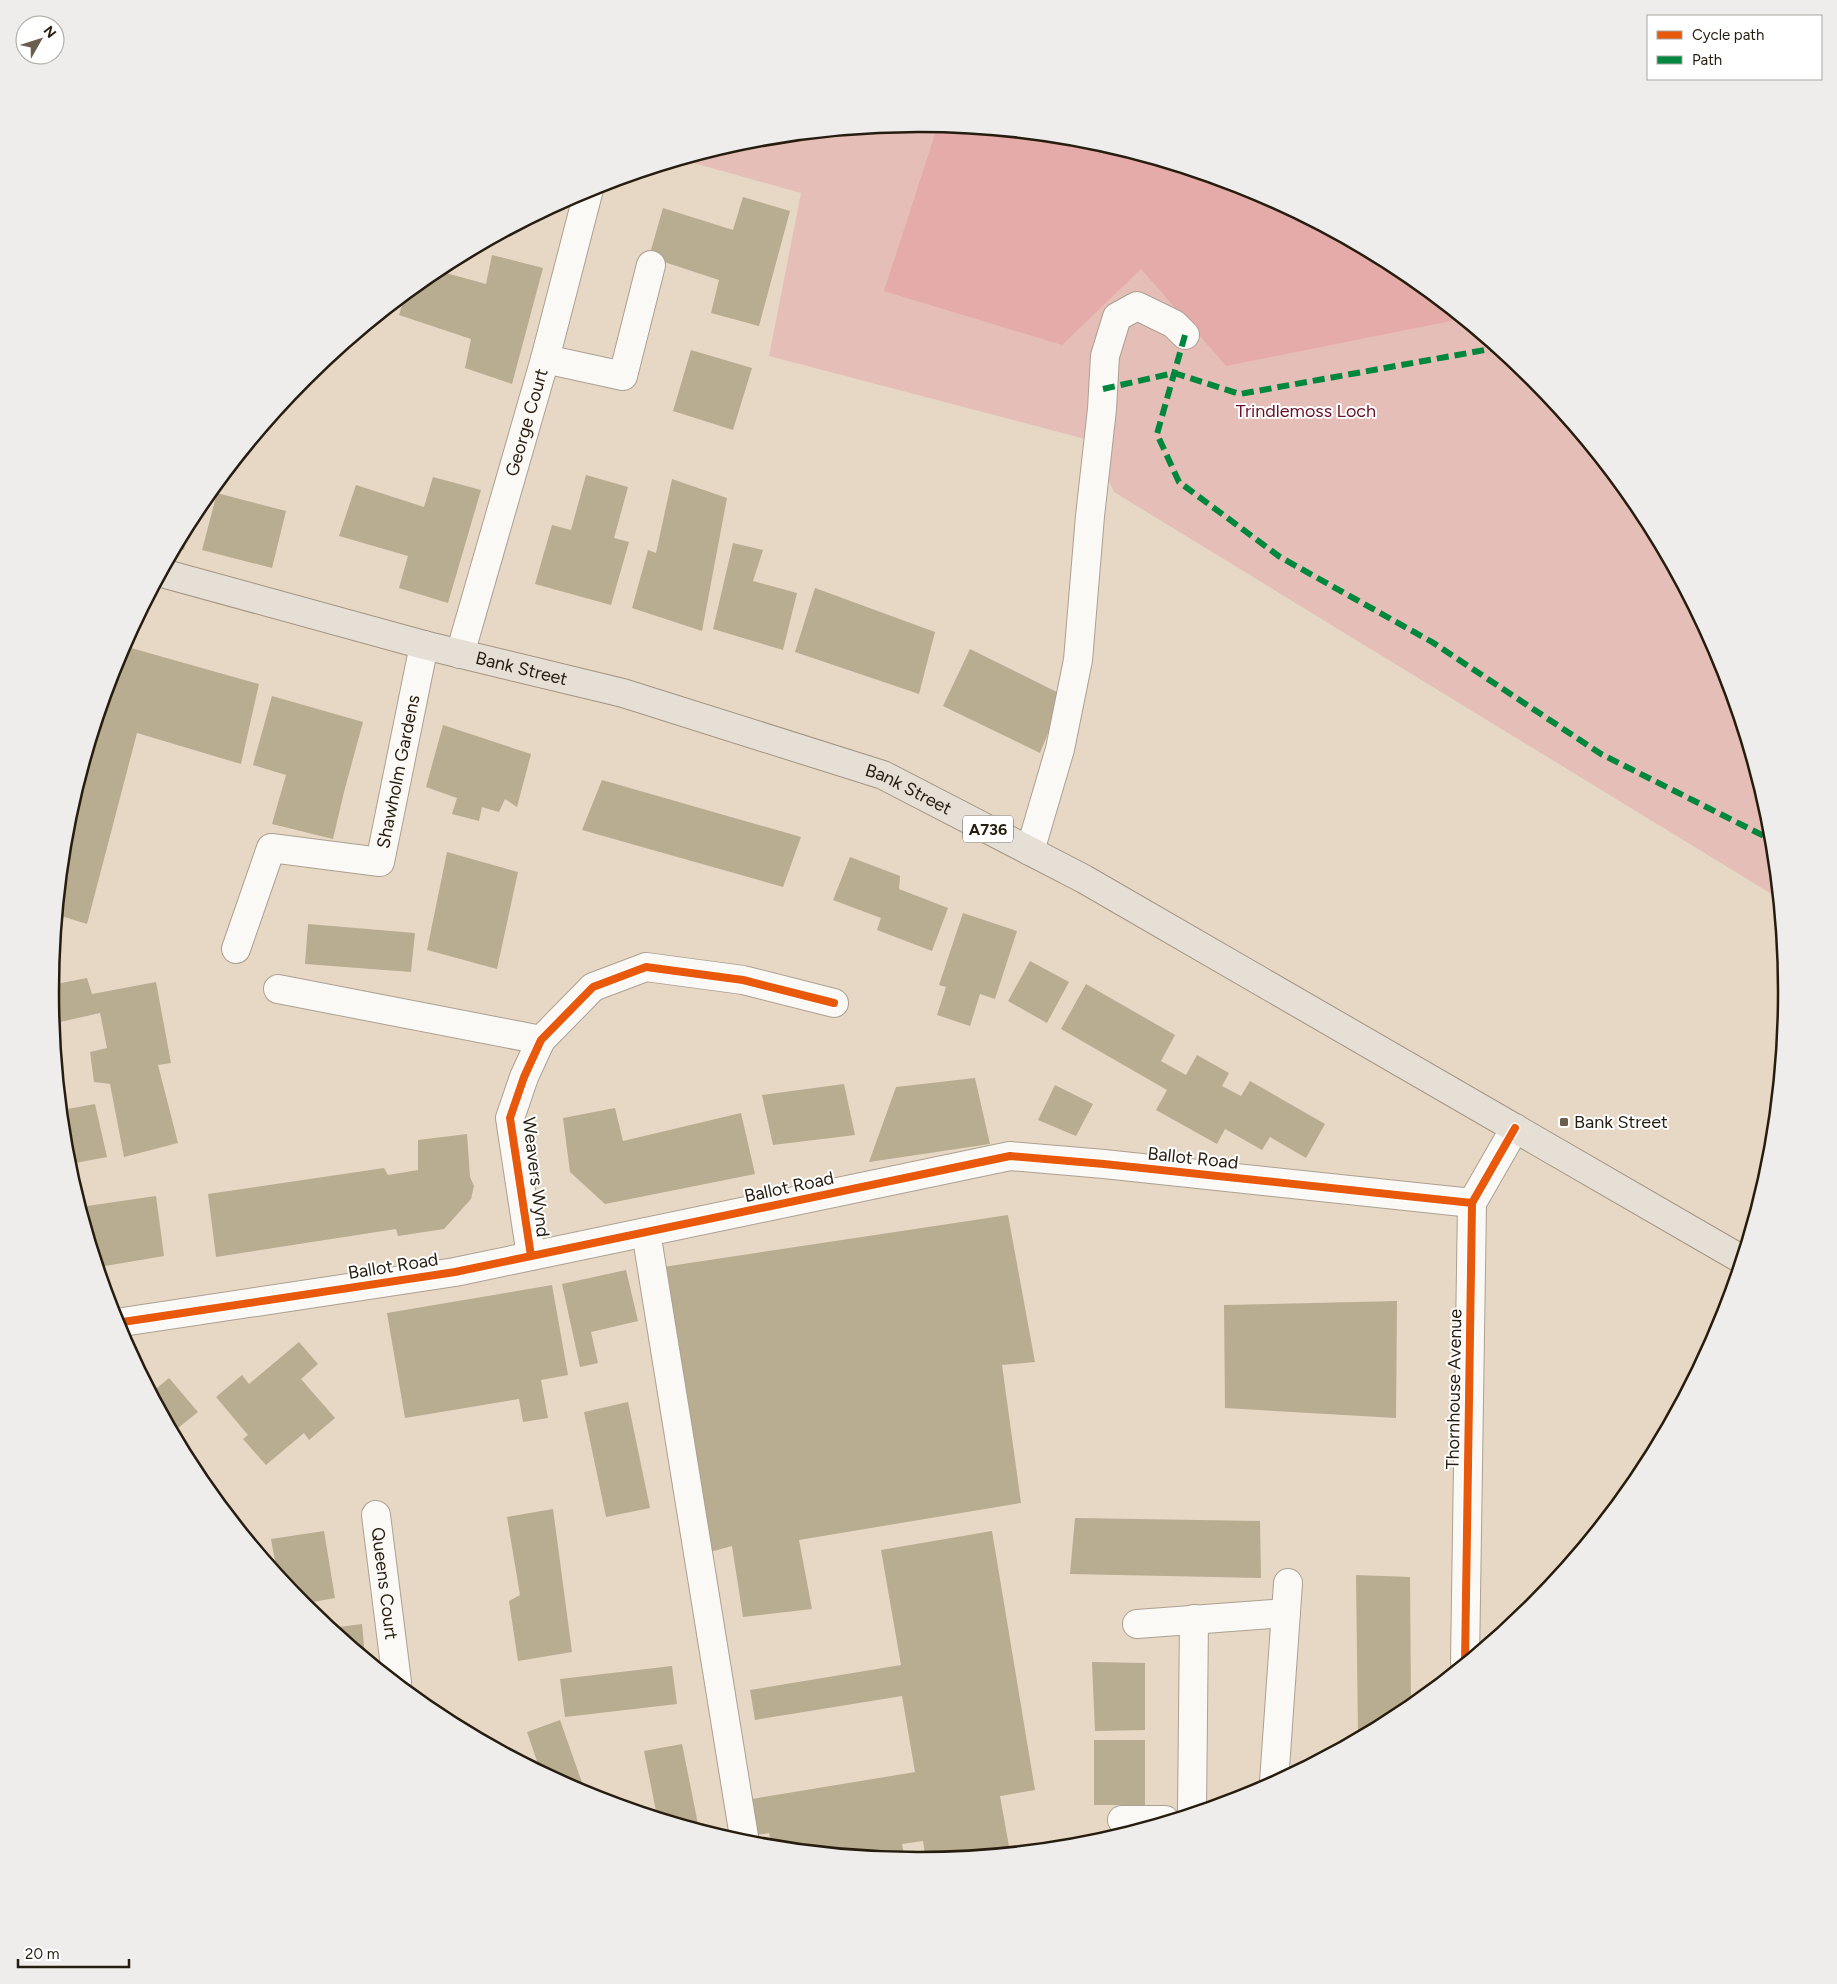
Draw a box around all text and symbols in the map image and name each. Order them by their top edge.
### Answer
north arrow [15,15,65,65]
legend [1647,15,1822,80]
text: N [40,23,60,42]
text: Cycle path [1692,26,1764,44]
text: Path [1692,51,1722,69]
street label: George Court [501,366,553,479]
park label: Trindlemoss Loch [1236,400,1376,422]
street label: Bank Street [473,647,570,690]
street label: Shawholm Gardens [372,693,425,850]
street label: Bank Street [863,759,956,820]
road number: A736 [963,816,1013,842]
place label: Bank Street [1574,1111,1668,1133]
street label: Weavers Wynd [518,1116,554,1238]
marker: Bank Street [1558,1116,1570,1128]
street label: Ballot Road [1146,1142,1240,1174]
street label: Ballot Road [742,1167,836,1207]
street label: Ballot Road [346,1248,440,1284]
street label: Thornhouse Avenue [1442,1308,1466,1469]
street label: Queens Court [367,1526,403,1641]
scale bar [18,1936,129,1968]
text: 20 m [25,1945,59,1963]

